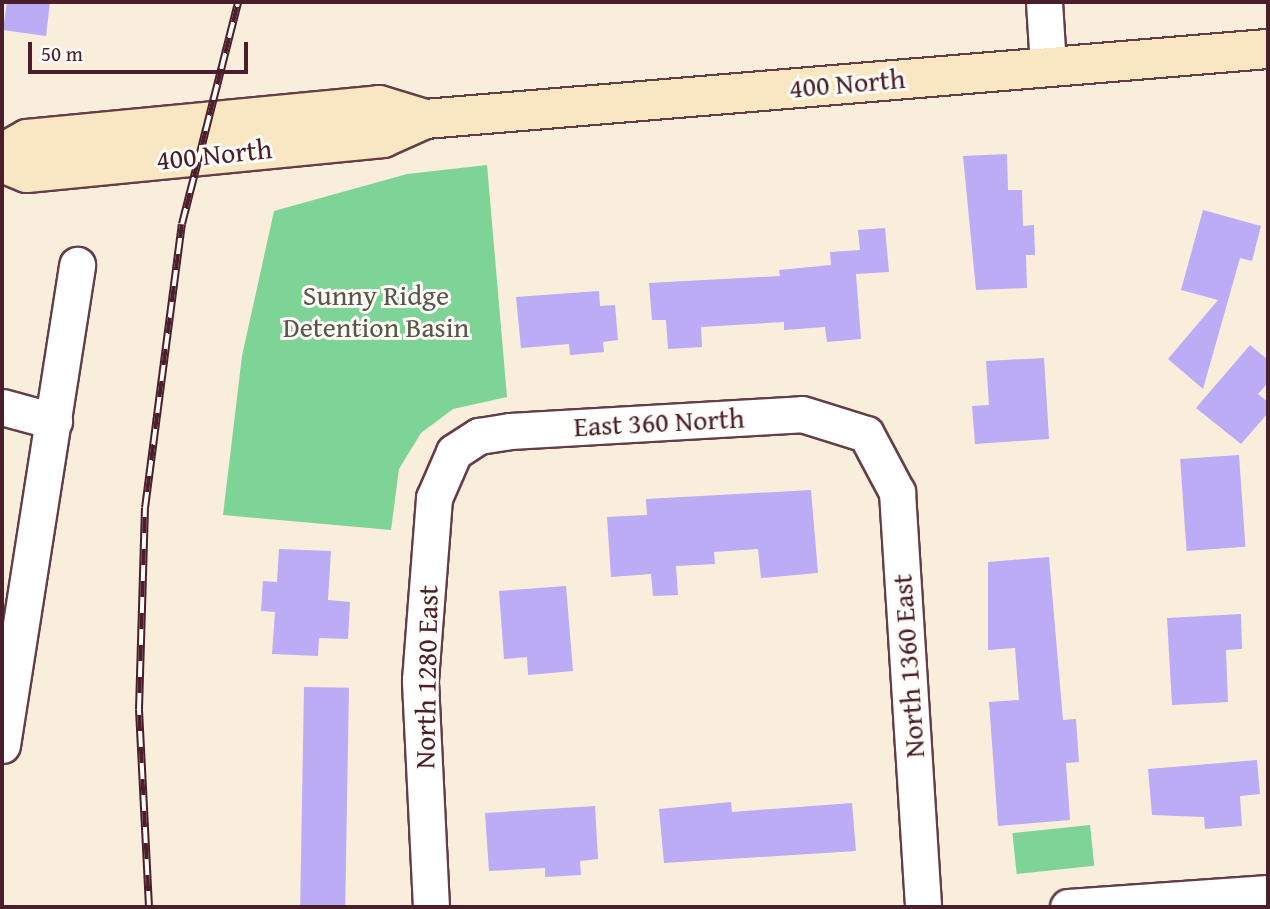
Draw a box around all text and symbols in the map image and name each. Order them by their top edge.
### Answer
scale bar [32,28,252,72]
text: 50 m [41,38,83,69]
street label: 400 North [788,61,906,105]
street label: 400 North [154,131,274,177]
park label: Sunny Ridge Detention Basin [283,278,469,344]
street label: East 360 North [573,401,745,443]
street label: North 1360 East [885,573,931,759]
street label: North 1280 East [408,585,444,769]

